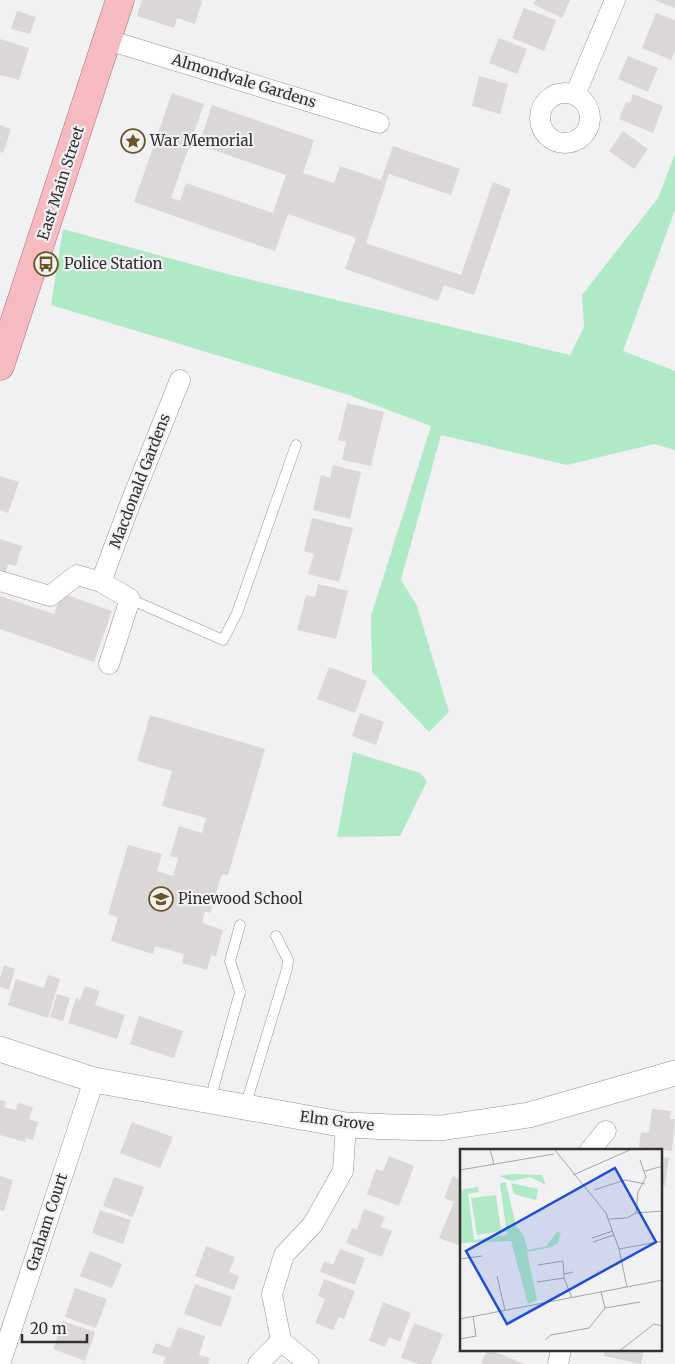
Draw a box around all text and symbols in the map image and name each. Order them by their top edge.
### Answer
street label: Almondvale Gardens [169,49,319,112]
street label: East Main Street [33,123,88,242]
place icon: War Memorial [120,128,146,154]
place label: War Memorial [149,131,254,150]
bus stop icon: Police Station [33,251,59,277]
place label: Police Station [64,254,162,273]
street label: Macdonald Gardens [105,411,174,551]
school or university icon: Pinewood School [148,886,174,912]
place label: Pinewood School [178,889,303,908]
street label: Elm Grove [299,1107,375,1135]
inset map [460,1149,662,1352]
street label: Graham Court [22,1170,71,1273]
scale bar [22,1312,88,1344]
text: 20 m [30,1319,67,1338]

